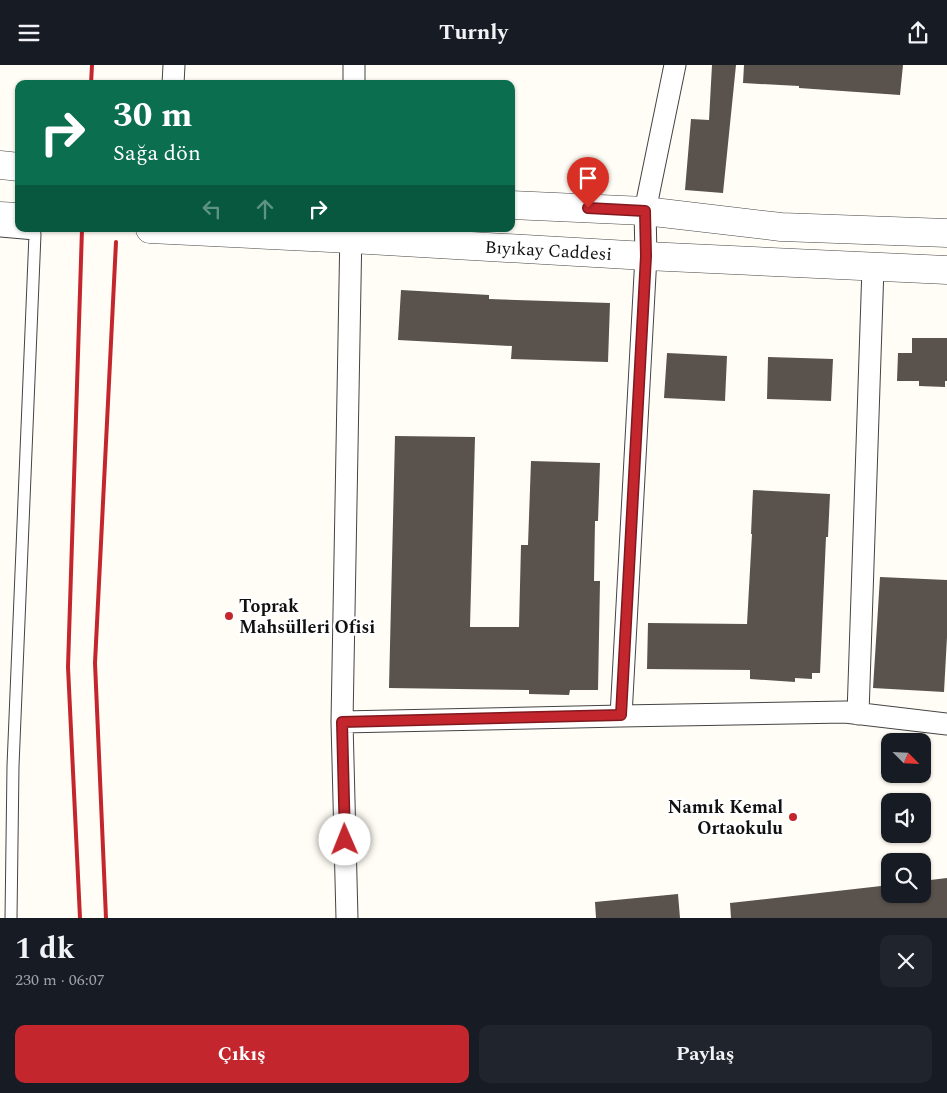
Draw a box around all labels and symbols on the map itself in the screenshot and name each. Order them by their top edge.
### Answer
pin [567,157,609,208]
street label: Bıyıkay Caddesi [484,233,613,268]
place label: Toprak Mahsülleri Ofisi [239,593,375,641]
marker: Toprak Mahsülleri Ofisi [223,610,235,622]
north arrow [881,733,931,783]
place label: Namık Kemal Ortaokulu [668,794,783,842]
marker: Namık Kemal Ortaokulu [787,811,799,823]
position arrow [318,813,370,865]

